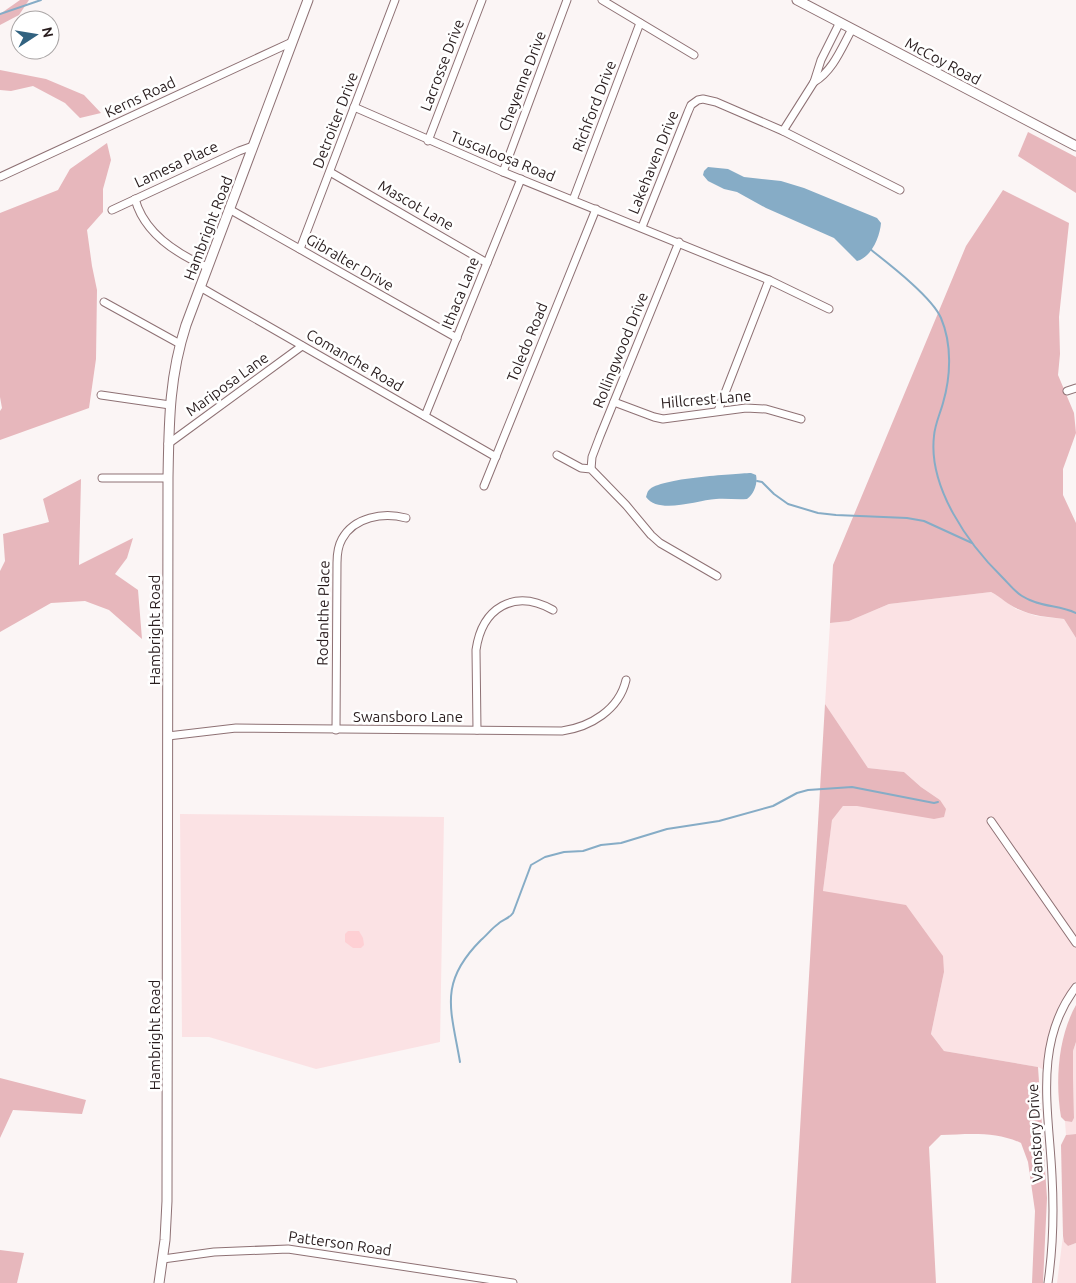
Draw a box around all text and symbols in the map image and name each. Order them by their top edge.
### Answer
north arrow [10,10,60,60]
street label: Lacrosse Drive [417,17,467,113]
text: N [39,26,57,39]
street label: Cheyenne Drive [495,29,549,133]
street label: McCoy Road [902,34,984,88]
street label: Richford Drive [569,58,619,154]
street label: Detroiter Drive [309,70,361,170]
street label: Kerns Road [102,73,178,121]
street label: Lakehaven Drive [624,108,682,216]
street label: Tuscaloosa Road [448,127,558,185]
street label: Lamesa Place [132,137,220,191]
street label: Hambright Road [180,173,236,283]
street label: Mascot Lane [375,177,457,233]
street label: Gibralter Drive [303,230,397,294]
street label: Ithaca Lane [438,254,482,332]
street label: Rollingwood Drive [589,290,651,410]
street label: Toledo Road [503,300,551,384]
street label: Comanche Road [304,325,406,395]
street label: Mariposa Lane [183,348,271,420]
street label: Hillcrest Lane [660,387,752,411]
street label: Rodanthe Place [314,560,332,666]
street label: Hambright Road [146,575,163,685]
street label: Swansboro Lane [353,708,463,725]
street label: Hambright Road [146,980,163,1090]
street label: Vanstory Drive [1024,1083,1046,1183]
street label: Patterson Road [287,1227,393,1259]

